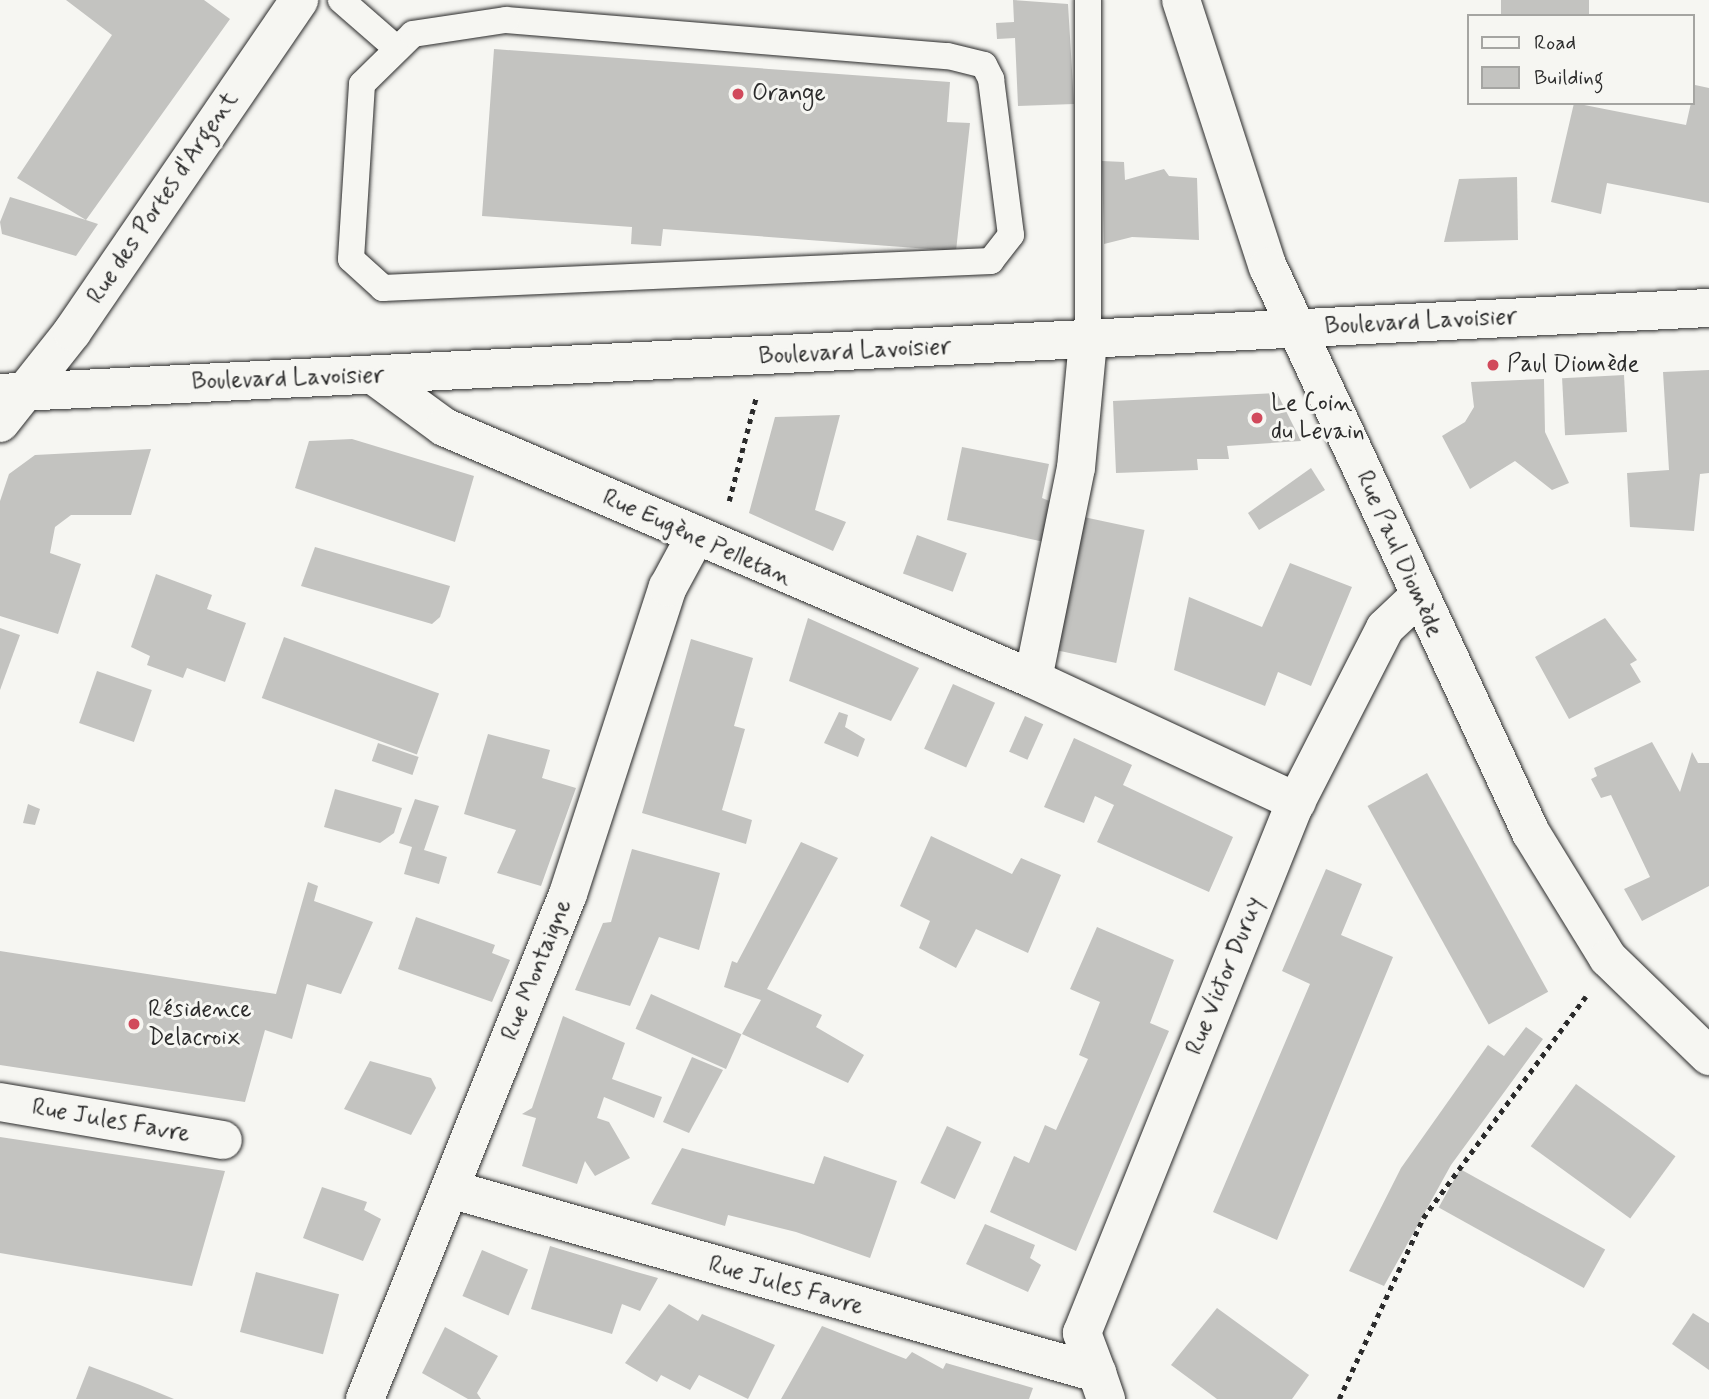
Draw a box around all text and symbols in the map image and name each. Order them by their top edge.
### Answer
legend [1468,14,1695,105]
text: Road [1534,29,1576,57]
text: Building [1534,64,1604,92]
place label: Orange [752,80,826,108]
marker: Orange [730,86,746,102]
street label: Rue des Portes d'Argent [81,87,245,309]
street label: Boulevard Lavoisier [1325,303,1517,341]
street label: Boulevard Lavoisier [759,333,951,371]
place label: Paul Diomède [1507,351,1642,379]
marker: Paul Diomède [1485,357,1501,373]
street label: Boulevard Lavoisier [192,361,384,397]
place label: Le Coin du Levain [1271,390,1374,446]
marker: Le Coin du Levain [1249,410,1265,426]
street label: Rue Paul Diomède [1350,467,1448,641]
street label: Rue Eugène Pelletan [598,483,796,593]
street label: Rue Victor Duruy [1181,894,1269,1058]
street label: Rue Montaigne [495,895,579,1045]
place label: Résidence Delacroix [148,996,251,1052]
marker: Résidence Delacroix [126,1016,142,1032]
street label: Rue Jules Favre [31,1093,191,1149]
street label: Rue Jules Favre [706,1250,866,1322]

